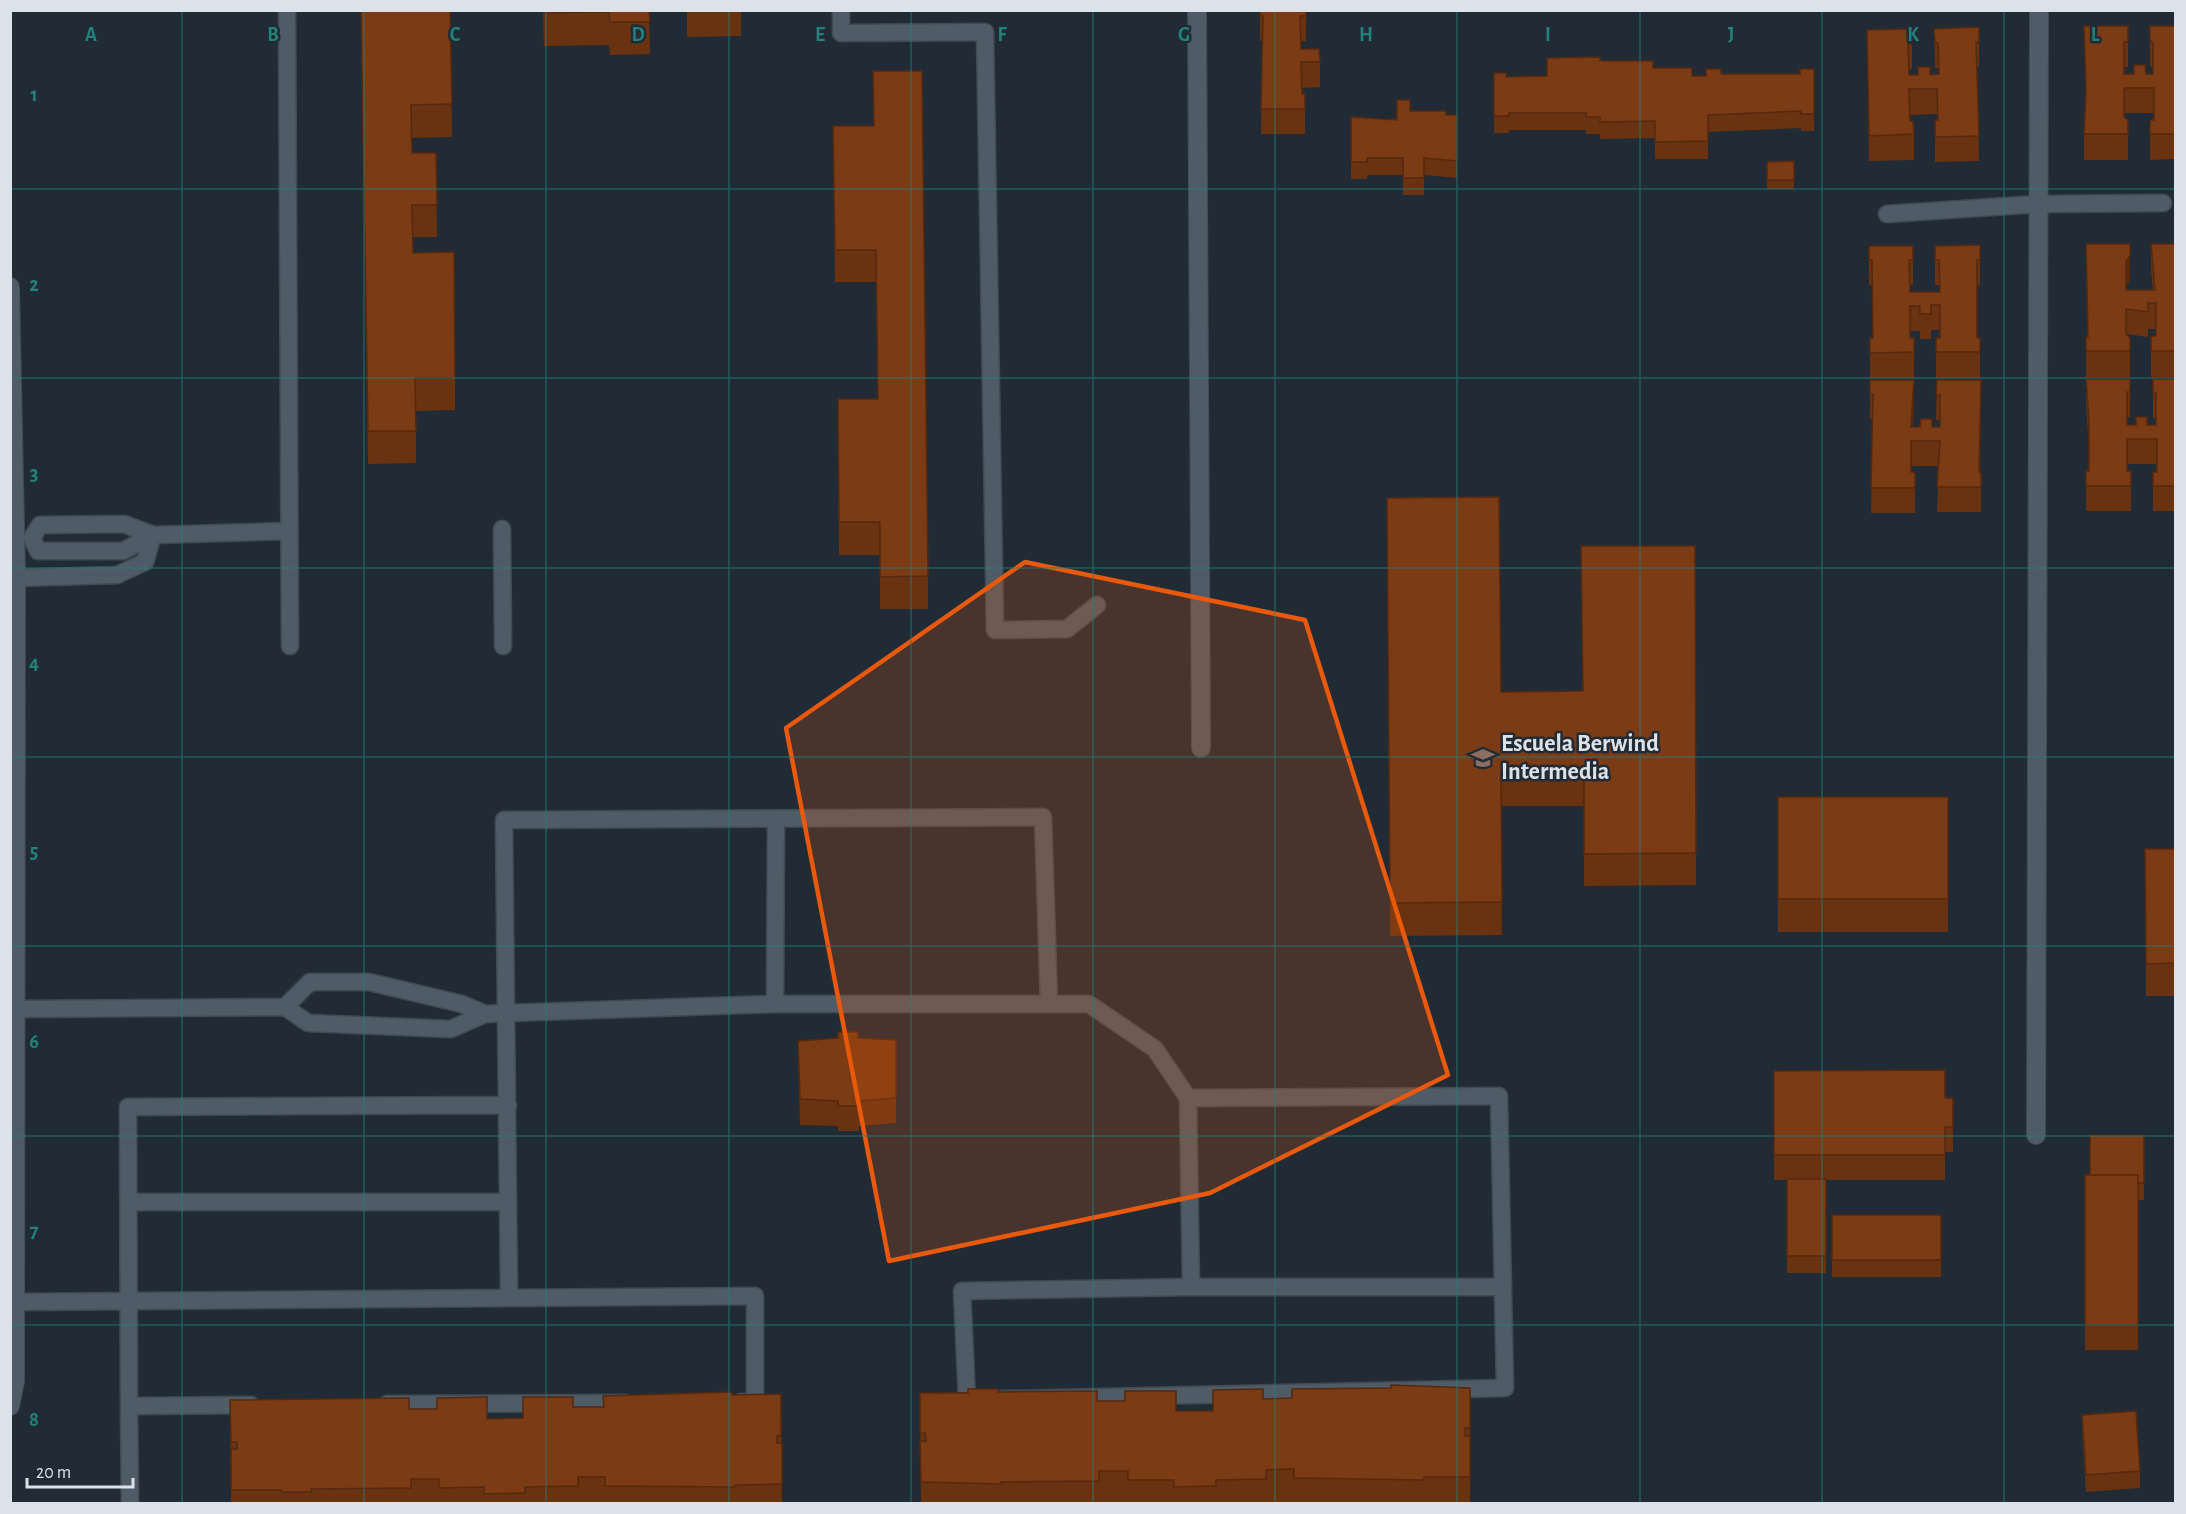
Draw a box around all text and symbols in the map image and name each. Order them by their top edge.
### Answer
text: A [85,25,97,45]
text: B [267,25,279,45]
text: C [450,25,461,45]
text: D [631,25,645,45]
text: E [815,25,825,45]
text: F [997,25,1007,45]
text: G [1178,25,1190,45]
text: H [1359,25,1373,45]
text: I [1545,25,1551,45]
text: J [1728,25,1734,45]
text: K [1907,25,1919,45]
text: L [2091,25,2100,45]
text: 1 [30,85,38,105]
text: 2 [29,275,39,295]
text: 3 [30,464,38,484]
text: 4 [29,653,39,673]
place label: Escuela Berwind Intermedia [1501,732,1659,784]
school or university icon: Escuela Berwind Intermedia [1470,745,1496,771]
text: 5 [30,842,38,862]
text: 6 [29,1032,39,1052]
text: 7 [30,1221,39,1241]
text: 8 [29,1410,39,1430]
scale bar [27,1451,134,1489]
text: 20 m [36,1464,71,1482]

